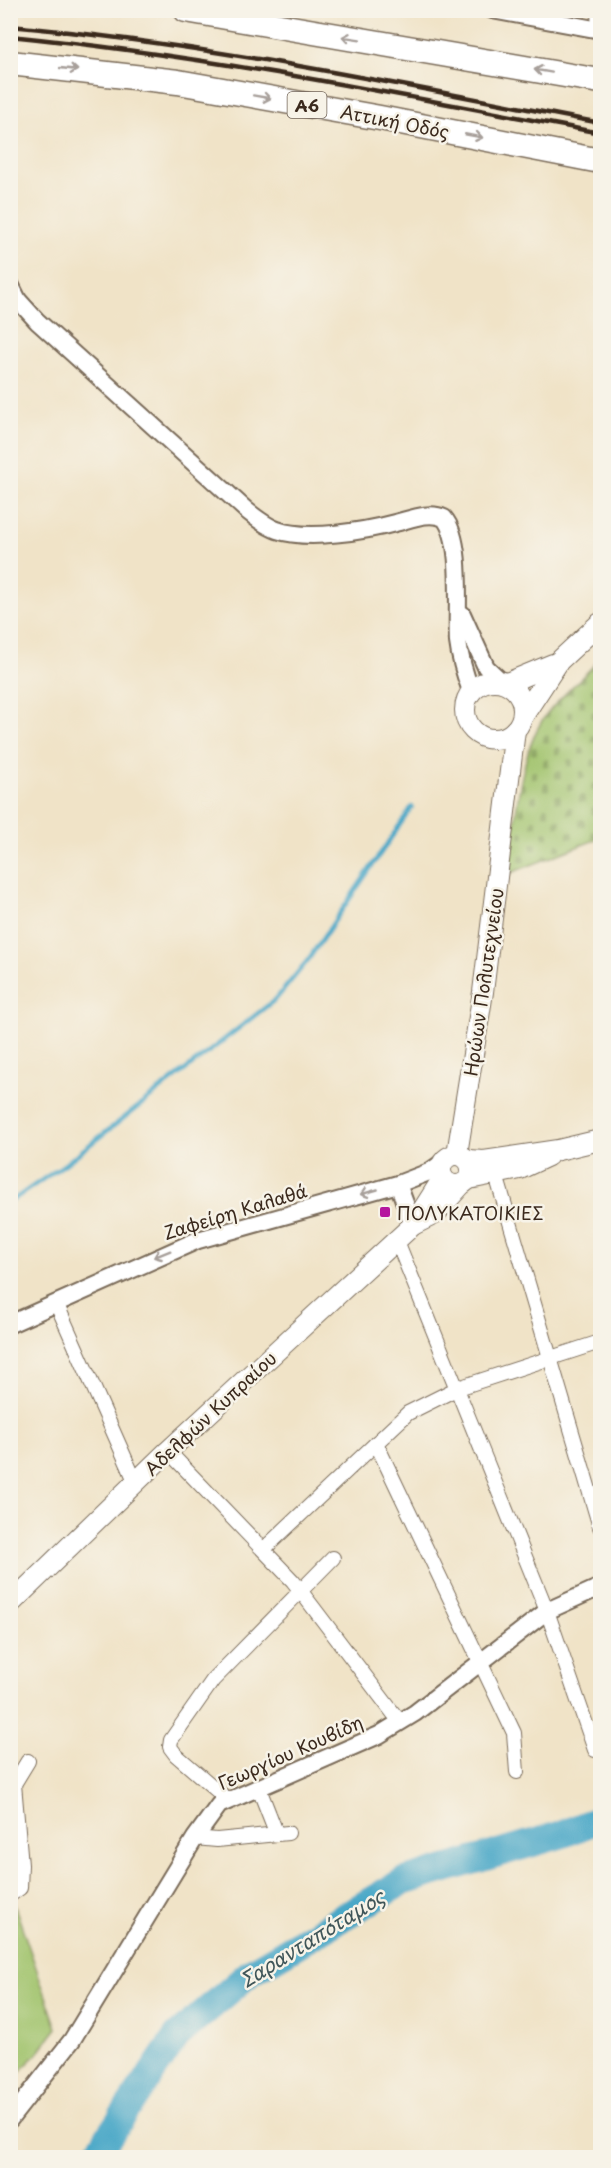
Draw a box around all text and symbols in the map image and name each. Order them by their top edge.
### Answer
one-way arrow [341,32,361,43]
one-way arrow [58,64,78,75]
one-way arrow [534,65,553,76]
one-way arrow [251,91,271,102]
road number: Α6 [288,92,326,118]
street label: Αττική Οδός [338,97,452,145]
one-way arrow [464,131,483,142]
street label: Ηρώων Πολυτεχνείου [456,886,510,1078]
street label: Ζαφείρη Καλαθά [160,1176,311,1246]
one-way arrow [360,1187,379,1198]
place label: ΠΟΛΥΚΑΤΟΙΚΙΕΣ [397,1199,543,1226]
marker: ΠΟΛΥΚΑΤΟΙΚΙΕΣ [378,1205,392,1219]
one-way arrow [153,1249,172,1260]
street label: Αδελφών Κυπραίου [138,1345,282,1481]
street label: Γεωργίου Κουβίδη [213,1708,367,1796]
water label: Σαρανταπόταμος [234,1881,391,1995]

